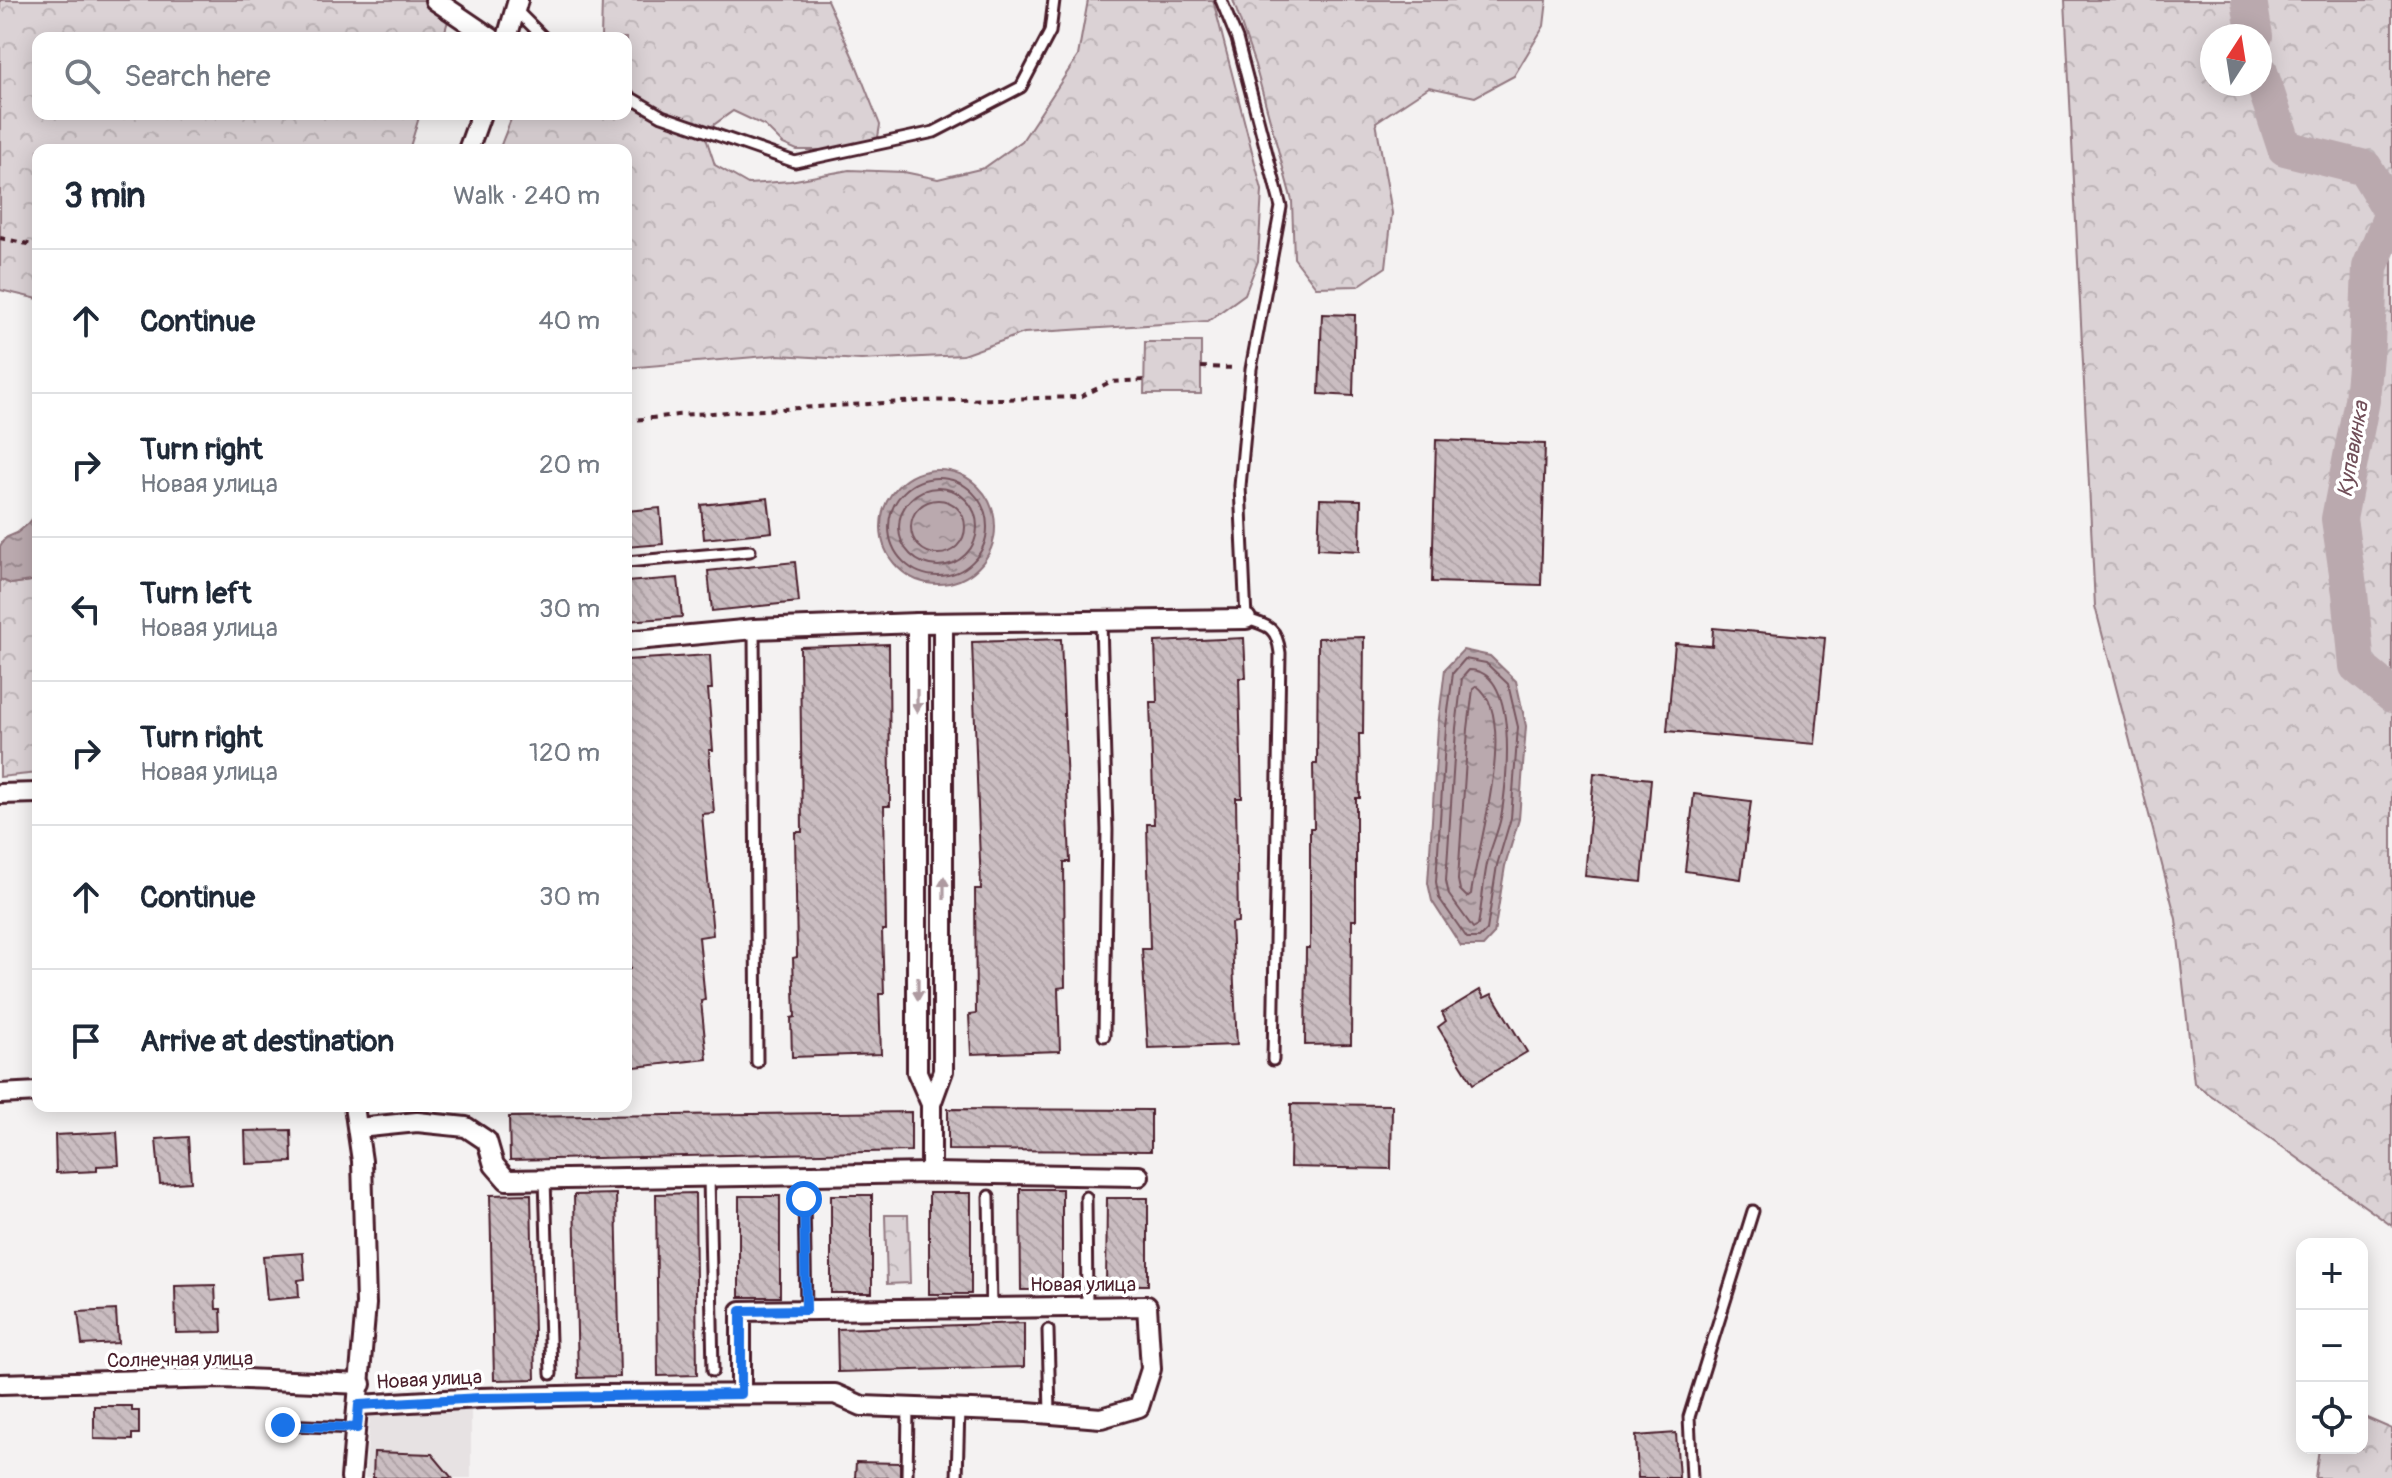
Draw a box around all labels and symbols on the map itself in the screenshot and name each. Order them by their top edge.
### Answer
north arrow [2200,24,2272,96]
water label: Купавинка [2331,397,2375,499]
one-way arrow [911,689,923,714]
one-way arrow [938,875,950,900]
one-way arrow [912,977,924,1002]
route start [786,1181,822,1217]
street label: Новая улица [1030,1272,1136,1297]
street label: Солнечная улица [107,1346,253,1373]
street label: Новая улица [375,1364,483,1395]
route end [265,1407,301,1443]

